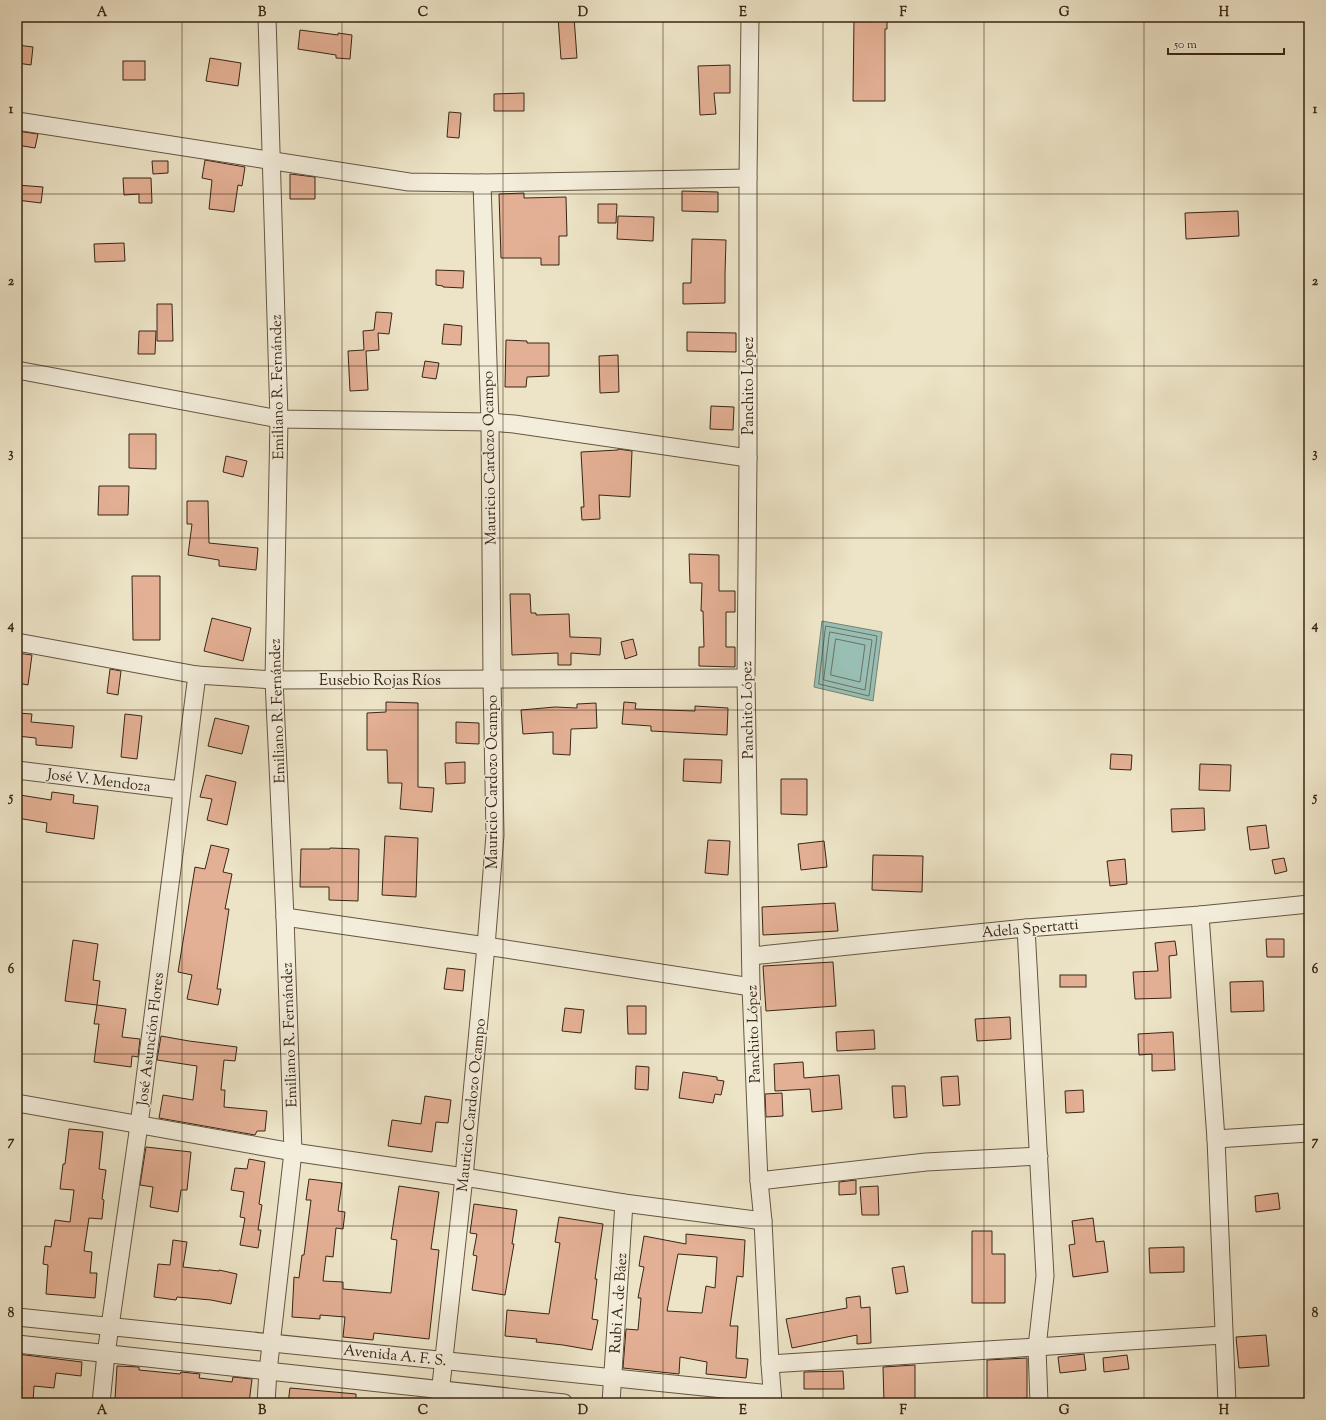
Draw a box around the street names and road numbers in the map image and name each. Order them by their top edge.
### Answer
street label: Emiliano R. Fernández [267,314,290,460]
street label: Panchito López [739,337,760,435]
street label: Mauricio Cardozo Ocampo [478,371,503,545]
street label: Emiliano R. Fernández [265,638,292,784]
street label: Panchito López [737,660,760,759]
street label: Eusebio Rojas Ríos [319,671,441,692]
street label: Mauricio Cardozo Ocampo [483,695,504,869]
street label: José V. Mendoza [45,765,152,798]
street label: Adela Spertatti [981,915,1080,944]
street label: Emiliano R. Fernández [277,962,304,1108]
street label: José Asunción Flores [133,971,170,1108]
street label: Panchito López [742,984,767,1083]
street label: Mauricio Cardozo Ocampo [453,1017,492,1193]
street label: Rubi A. de Báez [606,1252,634,1354]
street label: Avenida A. F. S. [342,1341,447,1372]

